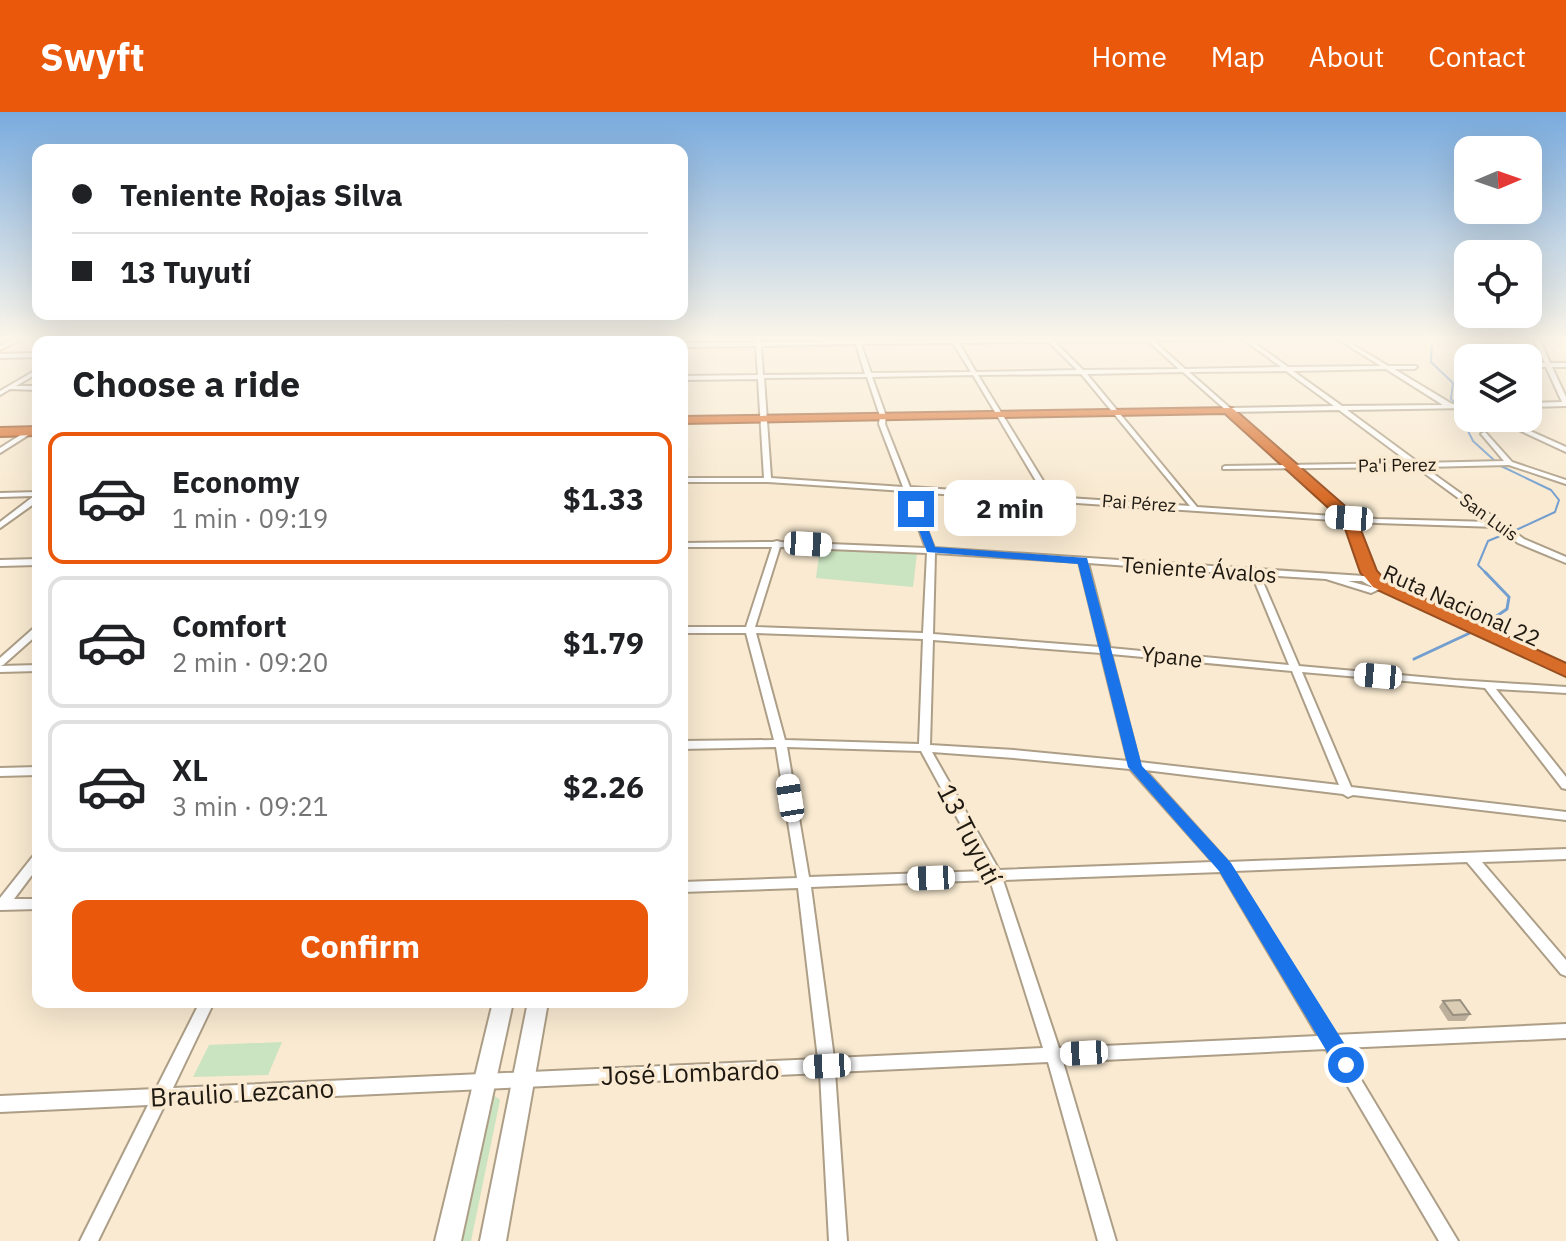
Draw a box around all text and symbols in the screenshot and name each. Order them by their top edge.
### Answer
text: Swyft [40,32,145,81]
text: Home [1091,38,1167,75]
text: Map [1211,38,1265,75]
text: About [1309,38,1384,75]
text: Contact [1428,38,1526,75]
north arrow [1454,136,1542,224]
map controls [1454,136,1542,432]
text: Teniente Rojas Silva [120,175,403,214]
button: locate [1454,240,1542,328]
text: 13 Tuyutí [120,252,251,291]
button: layers [1454,344,1542,432]
text: Choose a ride [72,360,300,407]
street label: Pa'i Perez [1358,453,1436,477]
icon: car [76,462,148,534]
text: Economy [172,462,300,501]
text: $1.33 [563,479,644,518]
callout: 2 min [944,481,1076,537]
street label: San Luis [1455,488,1523,546]
street label: Pai Pérez [1101,489,1177,517]
route end [898,491,934,527]
text: 2 min [976,491,1044,525]
text: 1 min · 09:19 [172,501,328,535]
car [1324,504,1374,532]
car [783,531,833,557]
street label: Teniente Ávalos [1120,549,1278,589]
street label: Ruta Nacional 22 [1379,557,1545,653]
icon: car [76,606,148,678]
text: Comfort [172,606,287,645]
text: $1.79 [563,623,644,662]
street label: Ypane [1140,638,1204,674]
text: 2 min · 09:20 [172,645,328,679]
car [1353,662,1403,690]
icon: car [76,750,148,822]
text: XL [172,750,208,789]
text: $2.26 [563,767,644,806]
car [774,772,806,824]
street label: 13 Tuyutí [930,778,1010,891]
text: 3 min · 09:21 [172,789,328,823]
car [907,865,955,891]
button: Confirm [72,900,648,992]
car [1059,1040,1109,1066]
route start [1328,1047,1364,1083]
street label: José Lombardo [600,1052,780,1092]
car [802,1053,852,1079]
street label: Braulio Lezcano [149,1070,335,1114]

